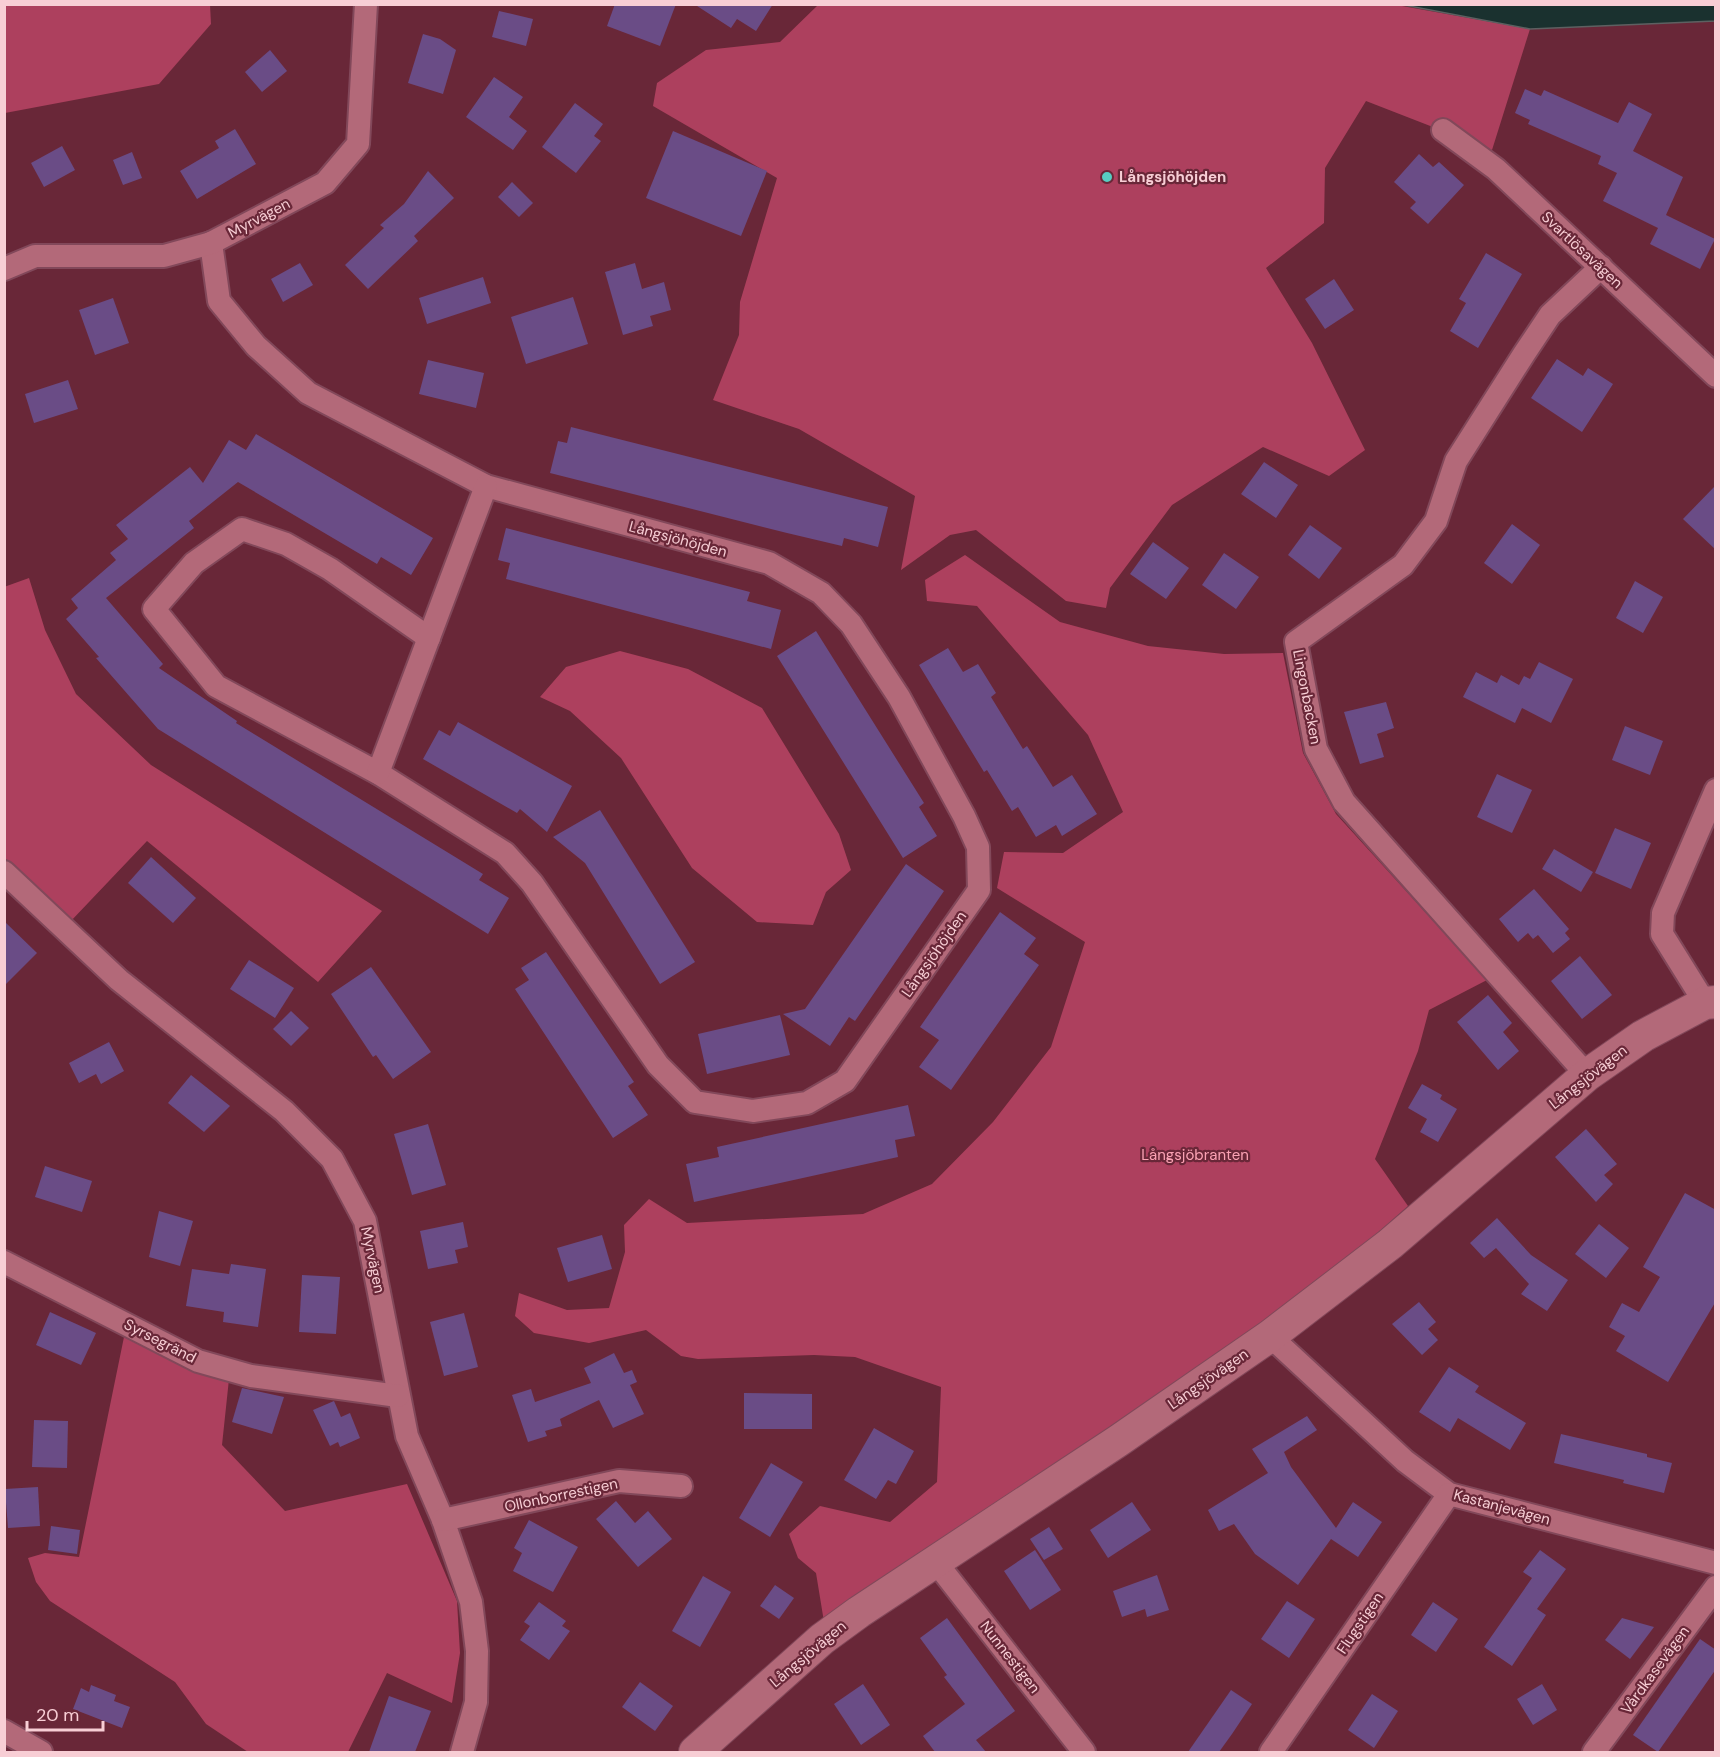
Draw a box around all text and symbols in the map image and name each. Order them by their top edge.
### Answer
place label: Långsjöhöjden [1119,167,1226,187]
marker: Långsjöhöjden [1100,170,1114,184]
street label: Myrvägen [225,193,293,243]
street label: Svartlösavägen [1537,207,1627,293]
street label: Långsjöhöjden [627,516,729,562]
street label: Lingonbacken [1288,648,1326,746]
street label: Långsjöhöjden [897,907,971,1001]
street label: Långsjövägen [1545,1040,1631,1114]
park label: Långsjöbranten [1141,1145,1249,1165]
street label: Myrvägen [356,1225,390,1295]
street label: Syrsegränd [120,1314,200,1368]
street label: Långsjövägen [1164,1344,1252,1414]
street label: Ollonborrestigen [503,1473,619,1517]
street label: Kastanjevägen [1452,1485,1552,1529]
street label: Flugstigen [1332,1588,1388,1658]
street label: Långsjövägen [766,1616,850,1692]
street label: Nunnestigen [975,1617,1045,1697]
street label: Vårdkasevägen [1616,1622,1694,1718]
scale bar [27,1694,104,1732]
text: 20 m [36,1703,79,1727]

